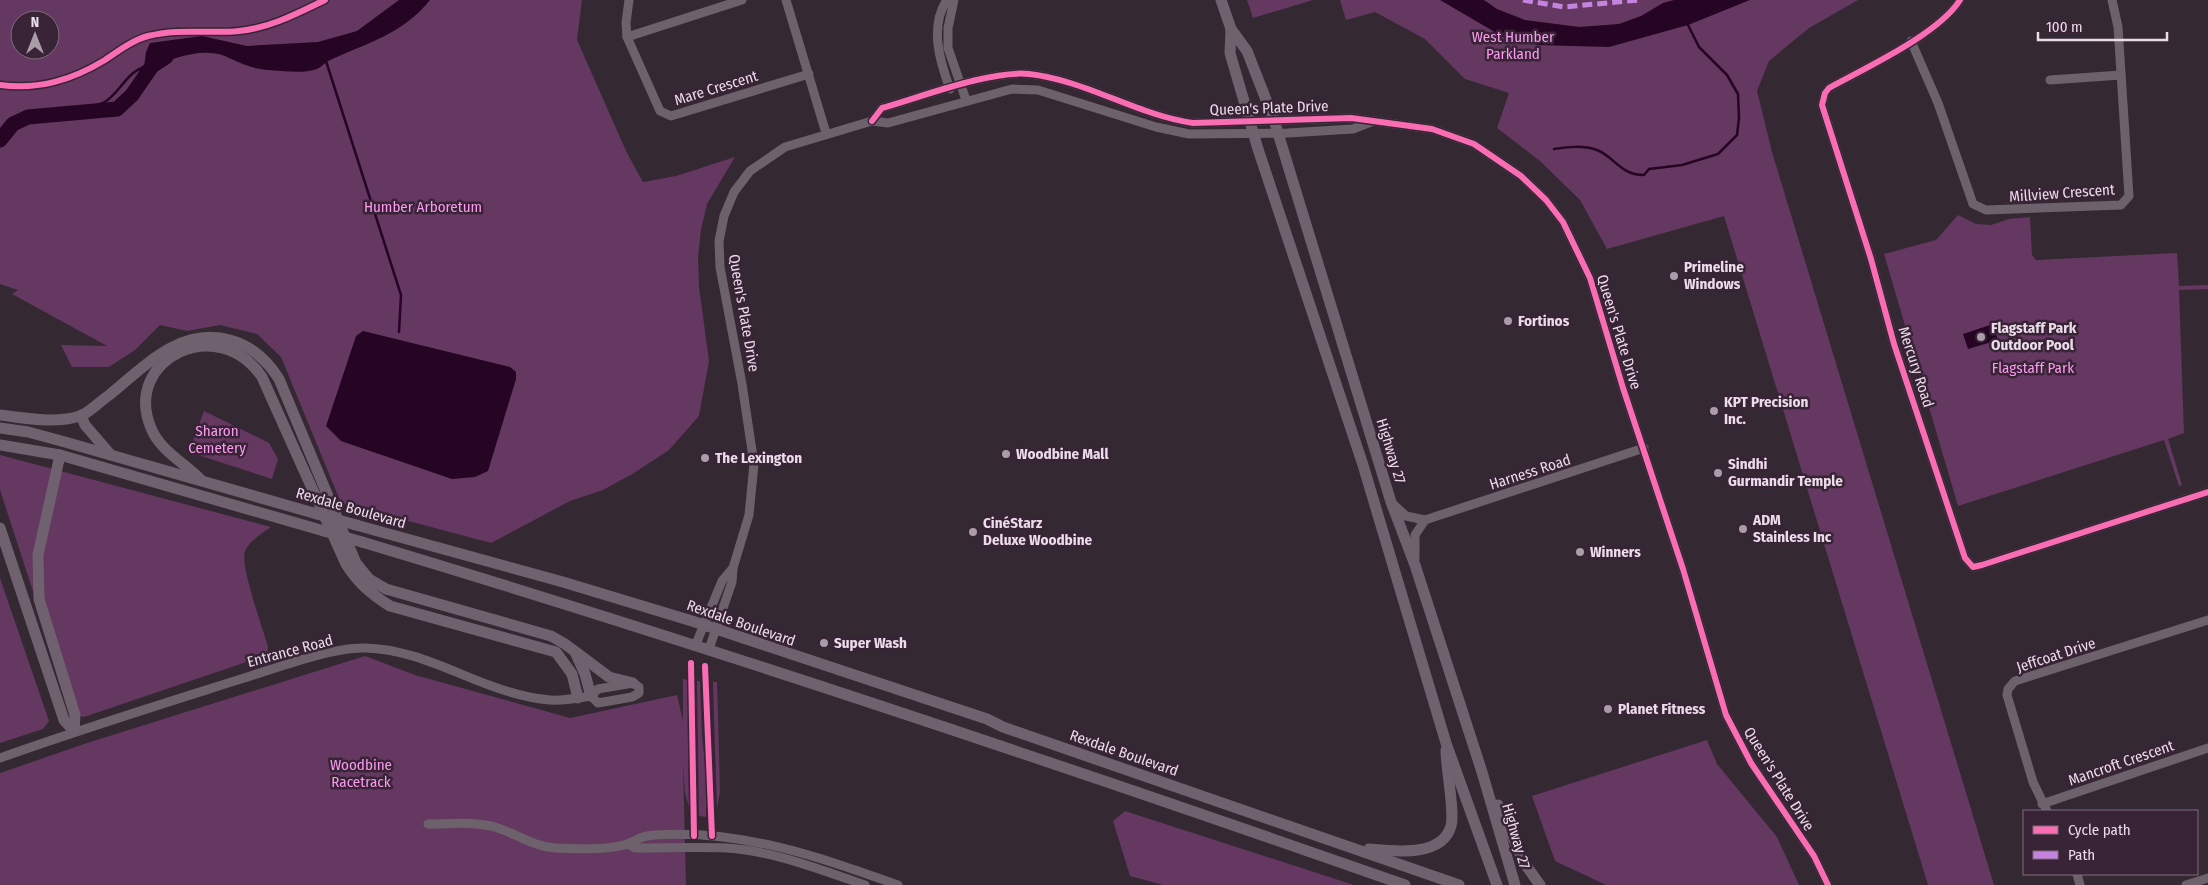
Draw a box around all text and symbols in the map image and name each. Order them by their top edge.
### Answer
north arrow [10,10,60,60]
scale bar [2038,10,2167,42]
text: N [31,14,39,31]
text: 100 m [2046,18,2083,36]
park label: West Humber Parkland [1472,28,1555,63]
street label: Mare Crescent [672,67,760,109]
street label: Queen's Plate Drive [1209,97,1329,119]
street label: Millview Crescent [2009,180,2115,206]
park label: Humber Arboretum [364,198,482,216]
street label: Queen's Plate Drive [725,253,763,373]
place label: Primeline Windows [1684,258,1744,293]
marker: Primeline Windows [1668,270,1680,282]
street label: Queen's Plate Drive [1593,272,1645,392]
place label: Fortinos [1518,312,1570,330]
marker: Fortinos [1502,315,1514,327]
place label: Flagstaff Park Outdoor Pool [1991,319,2077,354]
street label: Mercury Road [1895,324,1937,410]
marker: Flagstaff Park Outdoor Pool [1975,331,1987,343]
park label: Flagstaff Park [1992,359,2074,377]
place label: KPT Precision Inc. [1724,393,1808,428]
marker: KPT Precision Inc. [1708,405,1720,417]
street label: Highway 27 [1373,416,1409,486]
park label: Sharon Cemetery [188,422,246,457]
place label: Woodbine Mall [1016,445,1109,463]
marker: Woodbine Mall [1000,448,1012,460]
place label: The Lexington [715,449,802,467]
street label: Harness Road [1487,450,1573,494]
marker: The Lexington [699,452,711,464]
place label: Sindhi Gurmandir Temple [1728,455,1843,490]
marker: Sindhi Gurmandir Temple [1712,467,1724,479]
street label: Rexdale Boulevard [294,484,408,532]
place label: ADM Stainless Inc [1752,511,1832,546]
place label: CinéStarz Deluxe Woodbine [983,514,1092,549]
marker: ADM Stainless Inc [1737,523,1749,535]
marker: CinéStarz Deluxe Woodbine [967,526,979,538]
place label: Winners [1590,543,1641,561]
marker: Winners [1574,546,1586,558]
street label: Rexdale Boulevard [684,596,798,650]
street label: Entrance Road [245,631,335,671]
place label: Super Wash [834,634,907,652]
street label: Jeffcoat Drive [2014,634,2098,676]
marker: Super Wash [818,637,830,649]
place label: Planet Fitness [1618,700,1706,718]
marker: Planet Fitness [1602,703,1614,715]
street label: Queen's Plate Drive [1740,724,1818,834]
street label: Rexdale Boulevard [1067,726,1181,780]
street label: Mancroft Crescent [2066,736,2176,789]
park label: Woodbine Racetrack [330,756,392,791]
street label: Highway 27 [1498,801,1534,871]
legend [2023,810,2198,875]
text: Cycle path [2068,821,2131,839]
text: Path [2068,846,2095,864]

